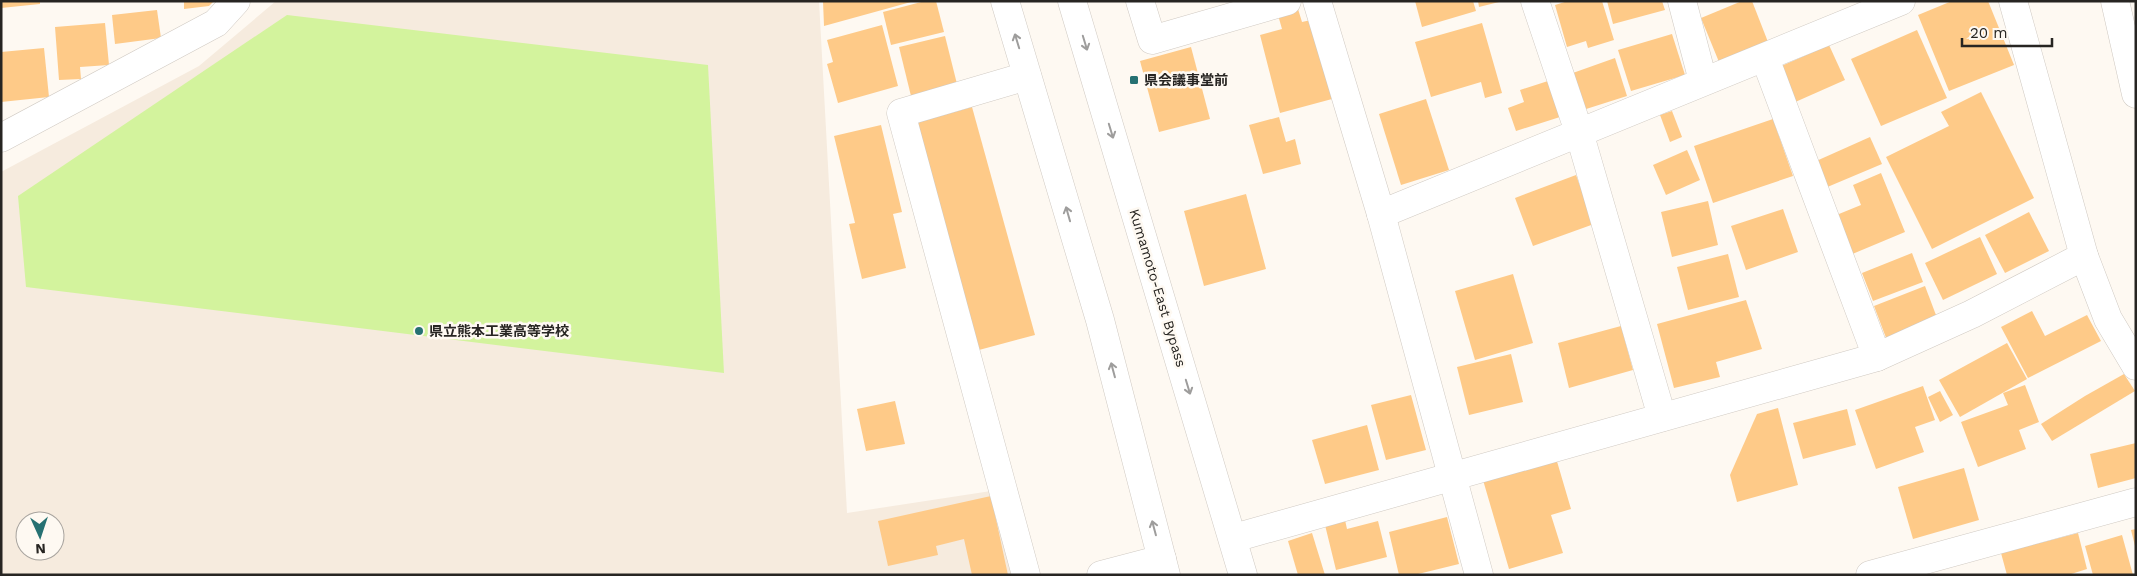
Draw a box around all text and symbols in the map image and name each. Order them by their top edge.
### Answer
scale bar [1962,15,2052,47]
text: 20 m [1970,24,2008,42]
one-way arrow [1012,34,1022,50]
one-way arrow [1080,35,1090,51]
place label: 県会議事堂前 [1144,72,1228,88]
marker: 県会議事堂前 [1128,74,1140,86]
one-way arrow [1107,123,1117,139]
one-way arrow [1063,206,1073,222]
street label: Kumamoto-East Bypass [1126,207,1190,369]
place label: 県立熊本工業高等学校 [429,323,569,339]
marker: 県立熊本工業高等学校 [413,325,425,337]
one-way arrow [1107,363,1117,379]
one-way arrow [1184,379,1194,395]
north arrow [15,511,65,561]
one-way arrow [1148,520,1158,536]
text: N [35,541,46,557]

